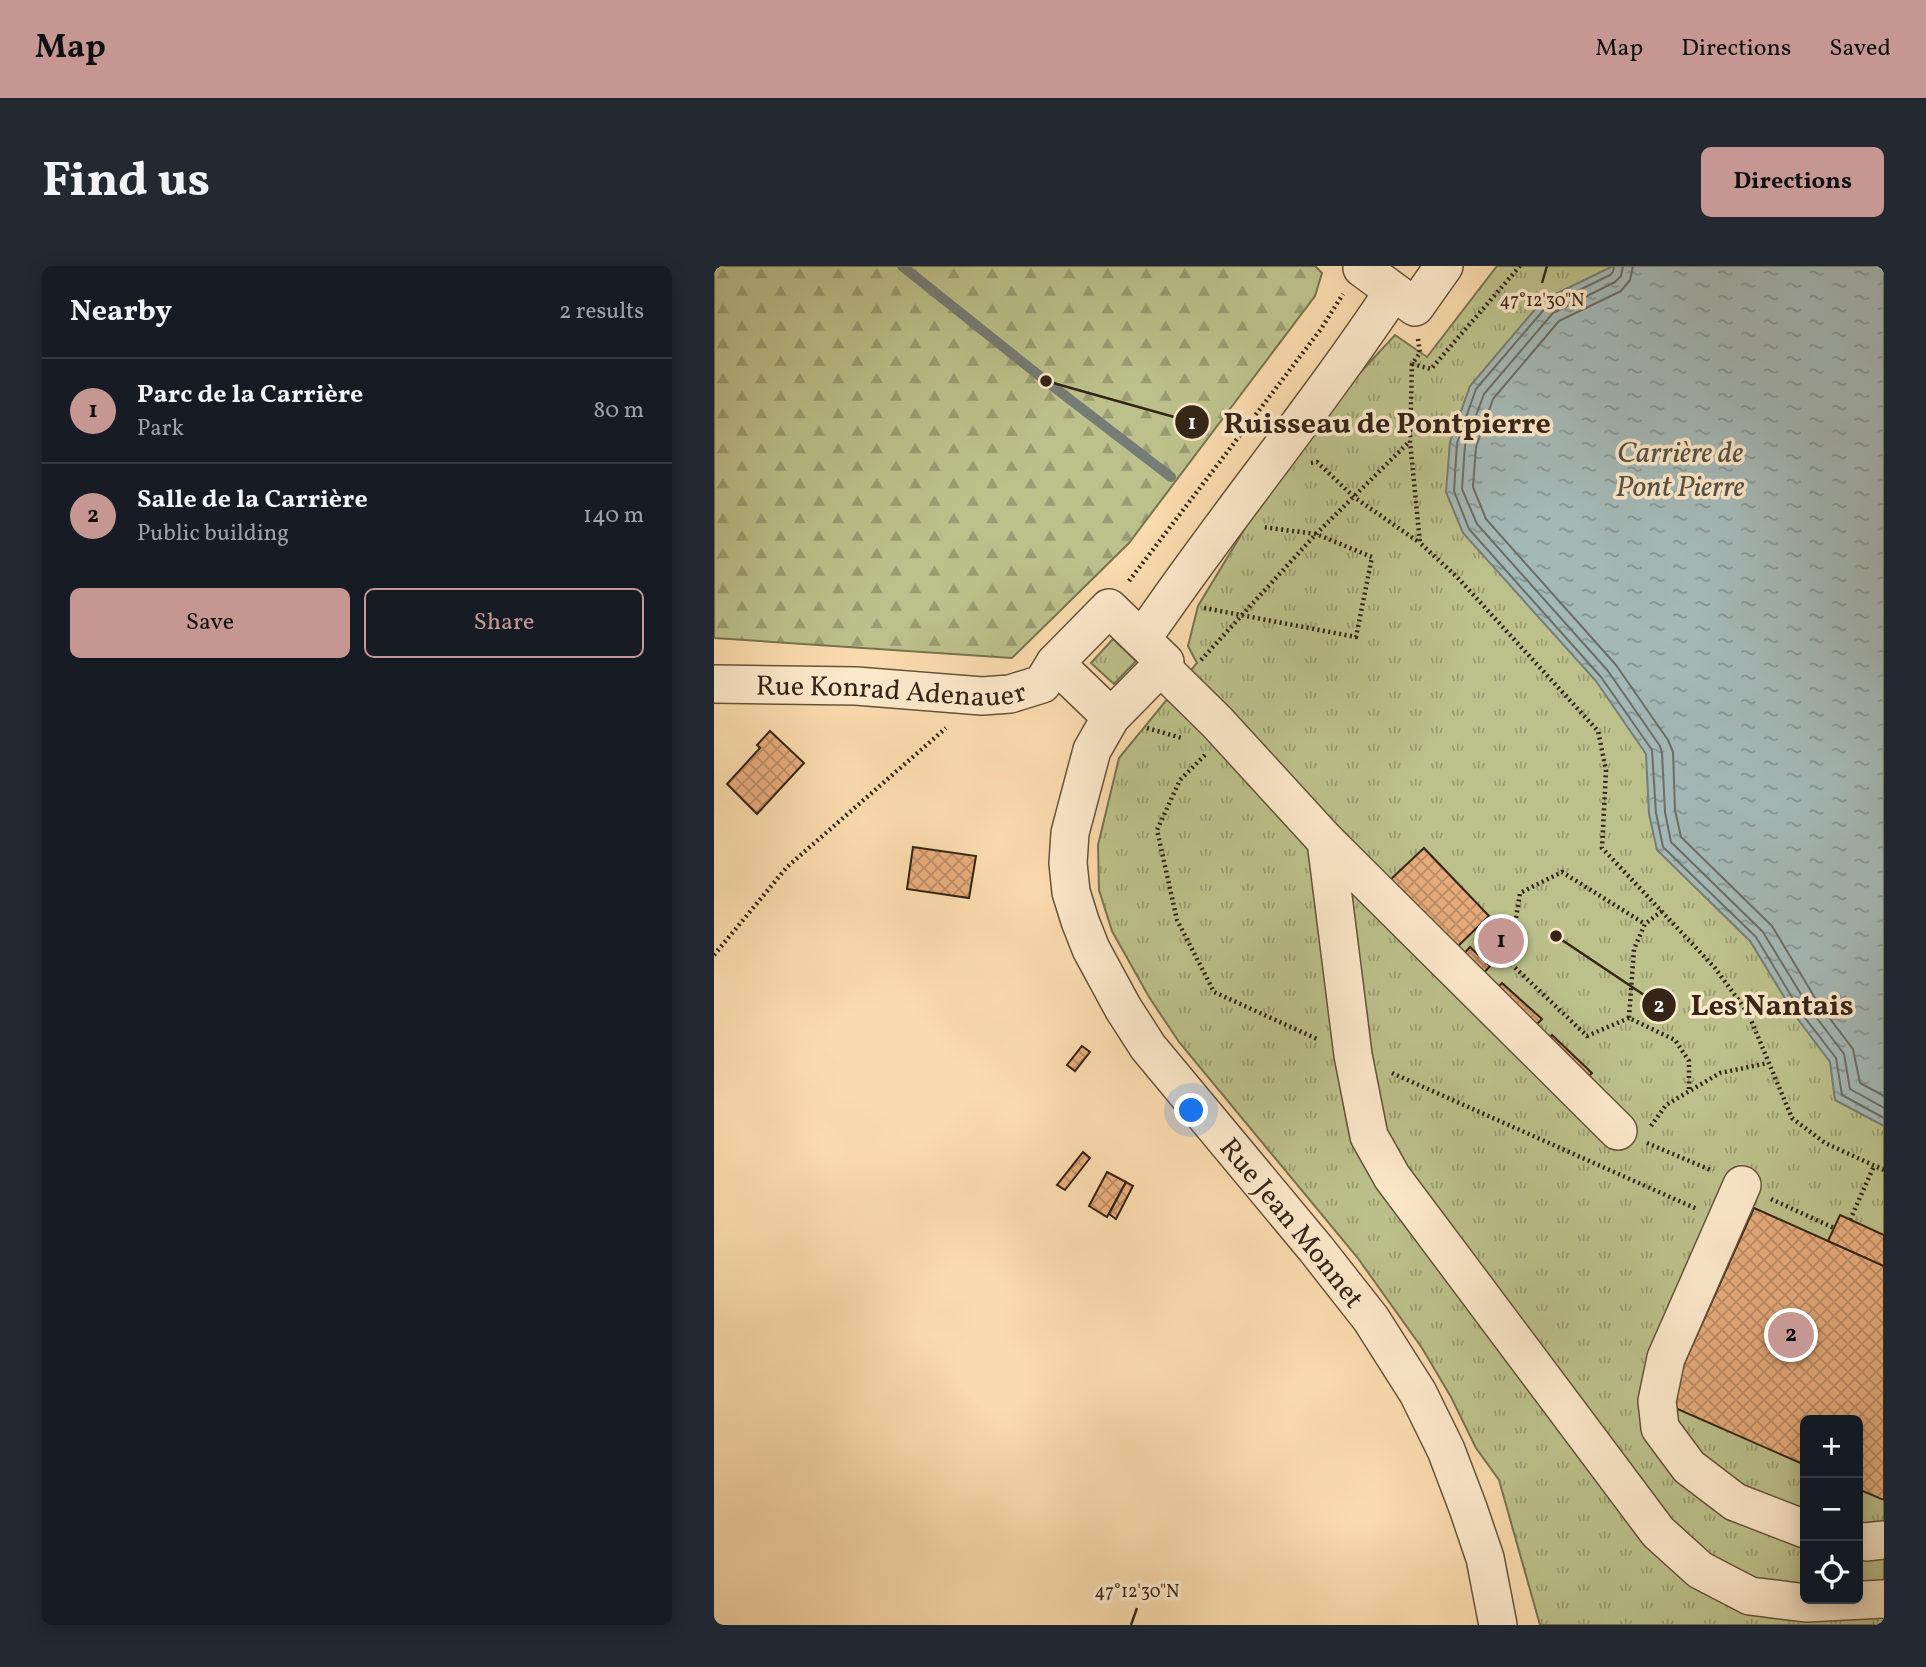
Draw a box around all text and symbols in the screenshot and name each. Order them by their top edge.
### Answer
text: Map [35,26,106,72]
text: Map [1595,32,1643,66]
text: Directions [1681,32,1791,66]
text: Saved [1829,32,1891,66]
button: Directions [1701,147,1884,217]
text: Find us [42,148,210,217]
text: 47°12'30"N [1500,289,1584,314]
text: Nearby [70,291,172,333]
text: 2 results [559,296,644,328]
text: Parc de la Carrière [137,377,363,413]
text: 1 [88,395,98,427]
text: 80 m [594,395,644,427]
callout: Ruisseau de Pontpierre [1174,397,1565,448]
text: Ruisseau de Pontpierre [1223,404,1551,446]
text: 1 [1188,409,1196,438]
text: Park [137,413,184,445]
water label: Carrière de Pont Pierre [1615,433,1745,509]
text: Salle de la Carrière [137,482,368,518]
text: 2 [87,500,99,532]
text: 140 m [583,500,644,532]
text: Public building [137,518,289,550]
button: Save [70,588,350,658]
button: Share [364,588,644,658]
street label: Rue Konrad Adenauer [756,668,1032,718]
pin: 1 [1478,915,1524,967]
callout: Les Nantais [1641,979,1868,1030]
text: Les Nantais [1690,986,1854,1028]
text: 2 [1654,992,1664,1021]
your location [1174,1093,1208,1127]
street label: Rue Jean Monnet [1209,1130,1372,1317]
pin: 2 [1768,1309,1814,1361]
map controls [1800,1415,1863,1604]
button: + [1800,1415,1863,1478]
button: − [1800,1478,1863,1541]
button: locate [1800,1541,1863,1604]
text: 47°12'30"N [1095,1580,1179,1605]

